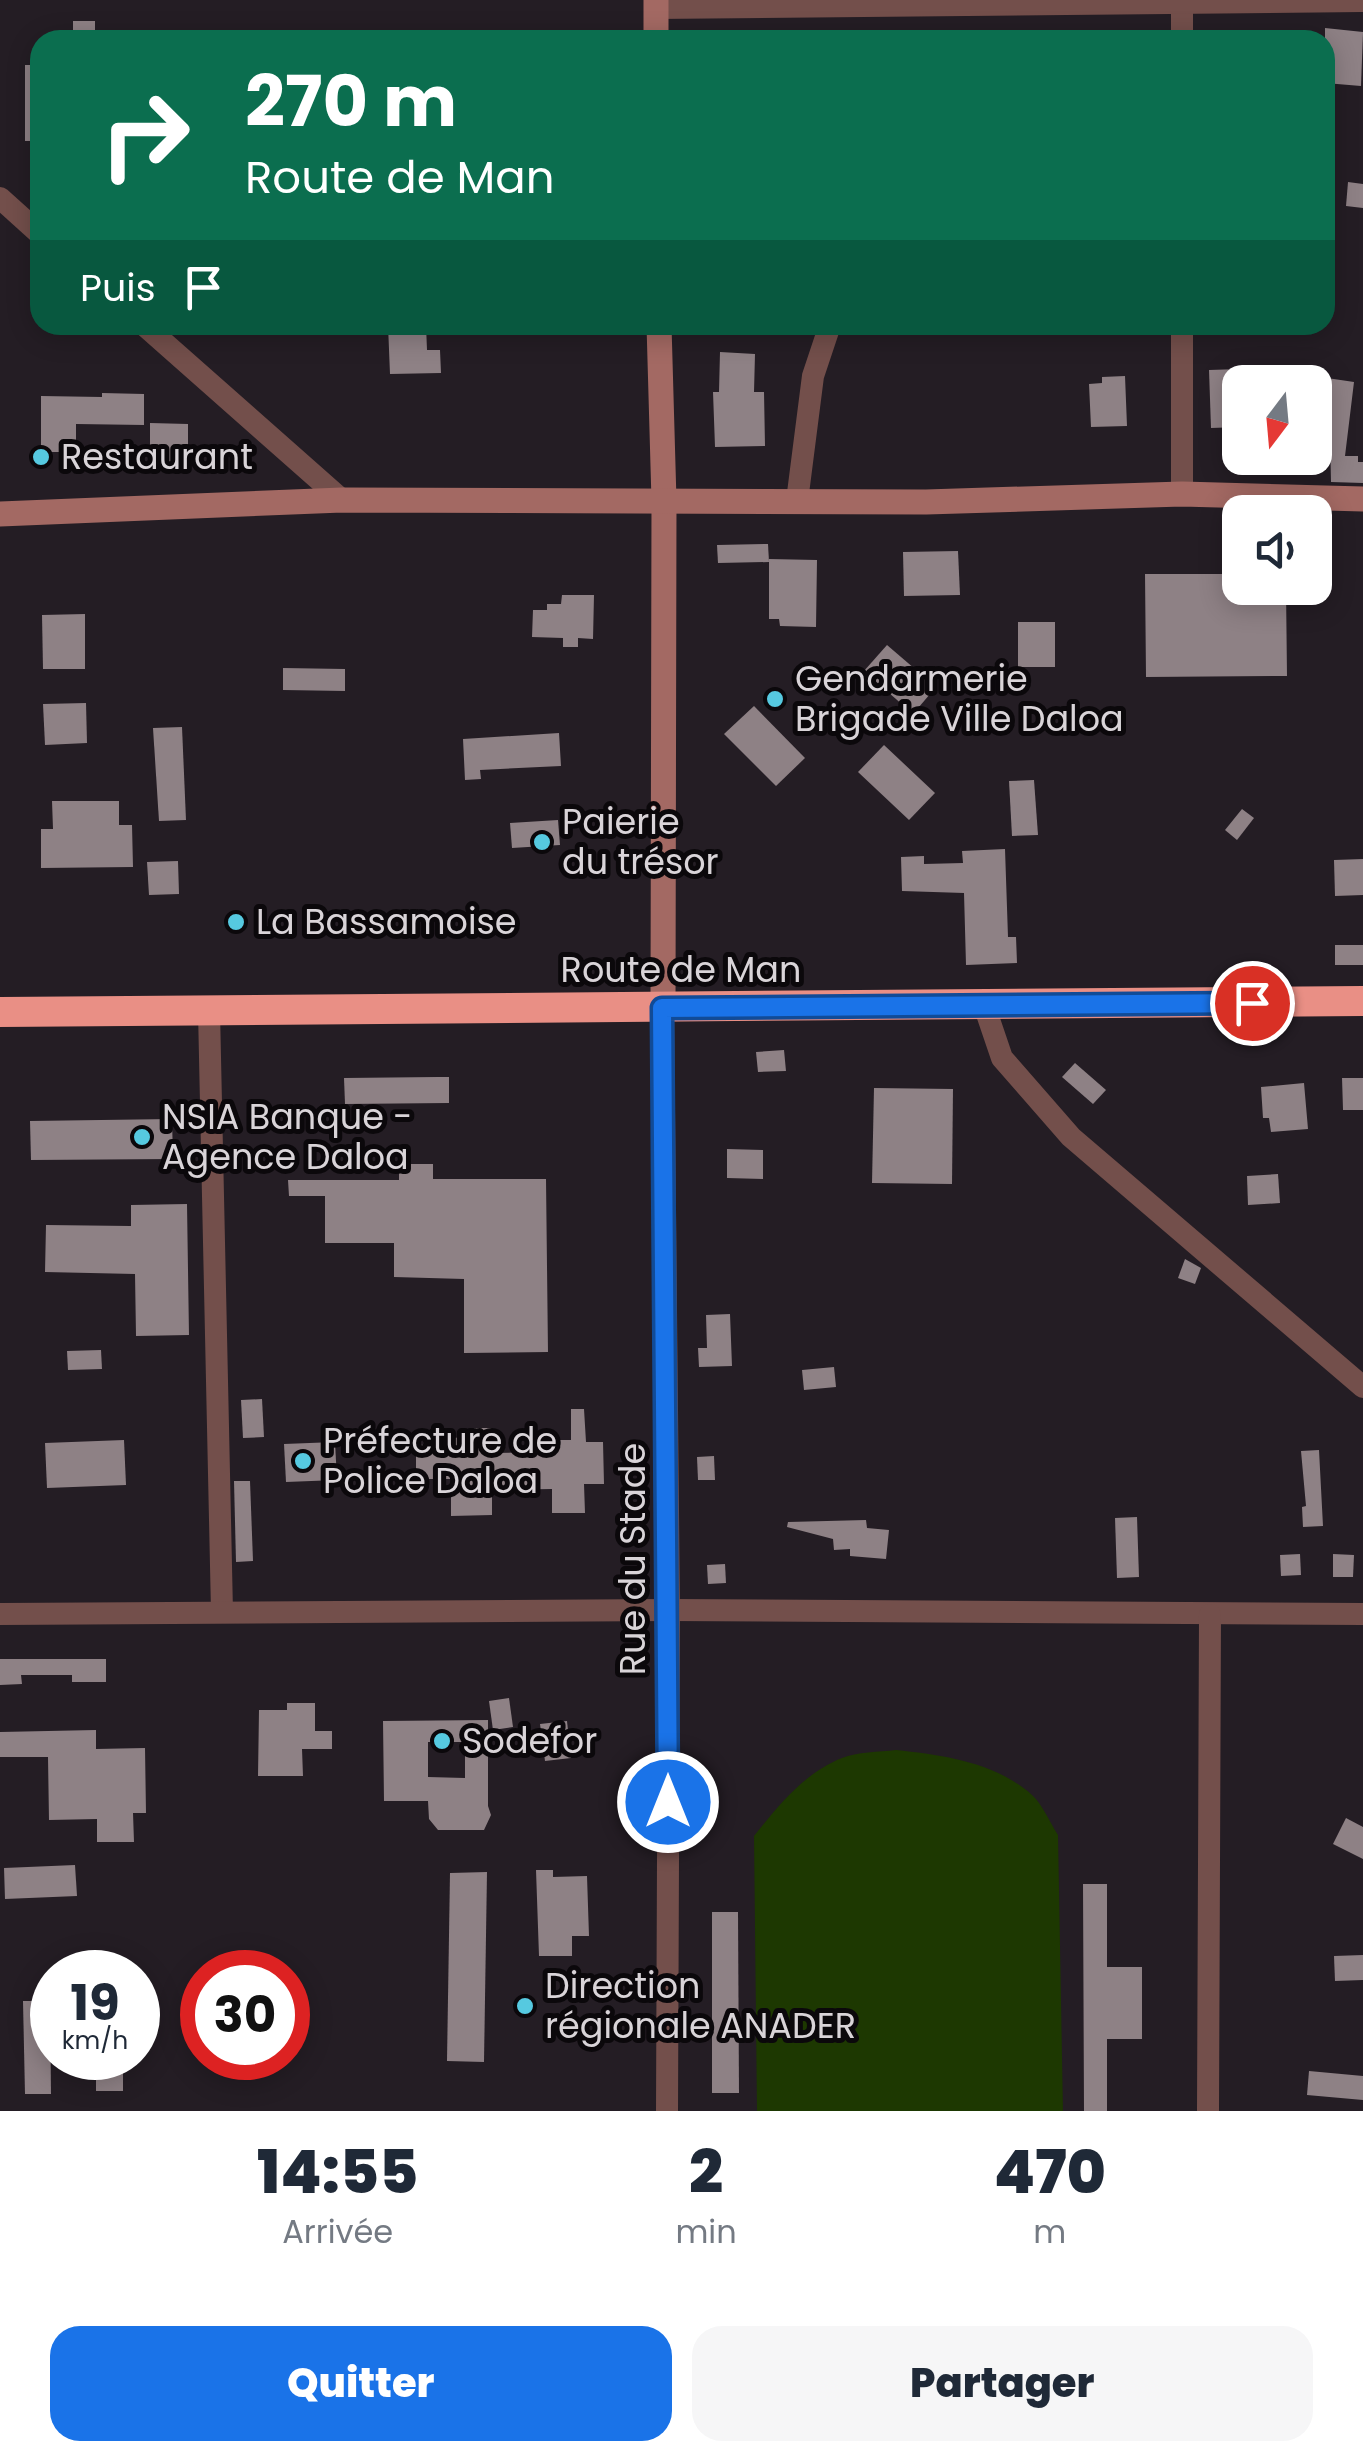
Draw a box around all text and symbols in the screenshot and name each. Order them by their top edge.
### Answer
text: 270 m [245,52,457,151]
icon: right [80,70,210,200]
text: Route de Man [245,146,555,209]
icon: arrive [176,260,231,315]
text: Puis [80,261,156,314]
north arrow [1222,365,1332,475]
map controls [1222,365,1332,605]
place label: Restaurant [61,432,253,481]
marker: Restaurant [30,446,52,468]
button: sound [1222,495,1332,605]
place label: Gendarmerie Brigade Ville Daloa [795,654,1124,743]
marker: Gendarmerie Brigade Ville Daloa [764,688,786,710]
place label: Paierie du trésor [562,797,719,886]
marker: Paierie du trésor [531,831,553,853]
place label: La Bassamoise [256,897,516,946]
marker: La Bassamoise [225,911,247,933]
street label: Route de Man [561,945,801,994]
pin [1210,961,1295,1046]
icon: arrive [1225,976,1280,1031]
place label: NSIA Banque - Agence Daloa [162,1092,413,1181]
marker: NSIA Banque - Agence Daloa [131,1126,153,1148]
place label: Préfecture de Police Daloa [323,1416,557,1505]
street label: Rue du Stade [608,1443,657,1675]
marker: Préfecture de Police Daloa [292,1450,314,1472]
place label: Sodefor [462,1716,597,1765]
marker: Sodefor [431,1730,453,1752]
position arrow [616,1750,720,1854]
speed limit sign: 30 [180,1950,310,2080]
place label: Direction régionale ANADER [545,1961,856,2050]
text: 19 [70,1967,120,2038]
marker: Direction régionale ANADER [514,1995,536,2017]
text: km/h [62,2023,128,2058]
text: 14:55 [257,2130,418,2214]
text: 2 [689,2130,723,2214]
text: 470 [994,2130,1106,2214]
text: Arrivée [282,2209,393,2254]
text: min [675,2209,737,2254]
text: m [1033,2209,1066,2254]
button: Quitter [50,2326,672,2441]
button: Partager [692,2326,1313,2441]

